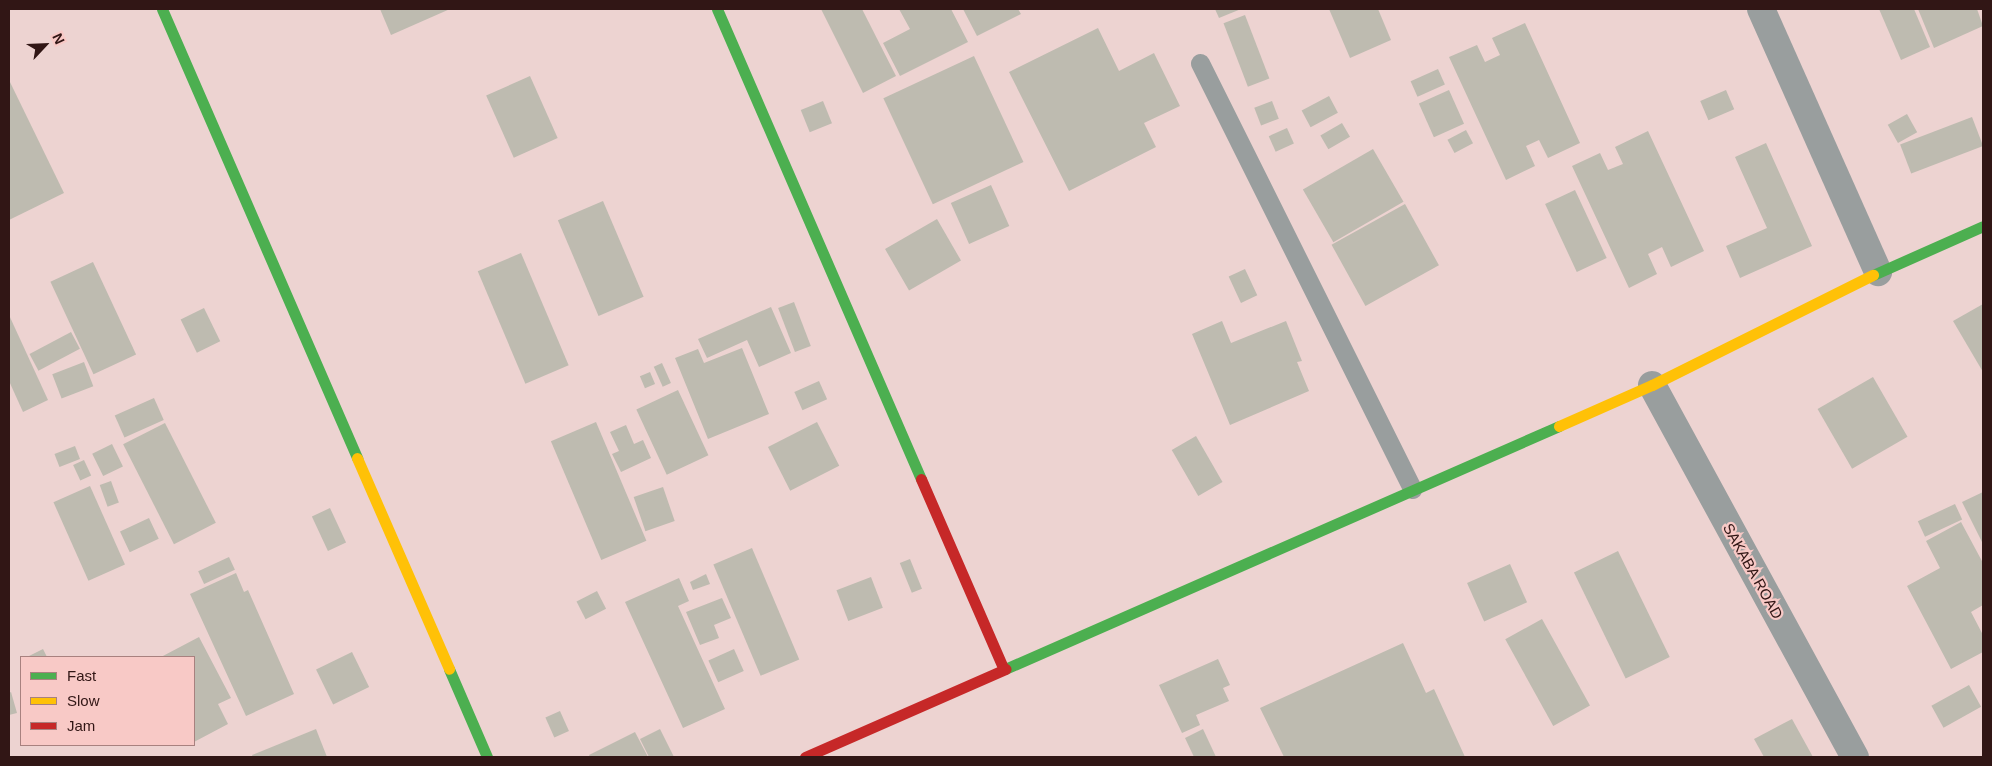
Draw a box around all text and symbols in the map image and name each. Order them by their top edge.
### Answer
north arrow [20,20,70,70]
text: N [49,31,68,47]
street label: SAKABA ROAD [1719,520,1787,622]
legend [20,656,195,746]
text: Fast [67,667,96,684]
text: Slow [67,692,100,709]
text: Jam [67,717,95,734]

